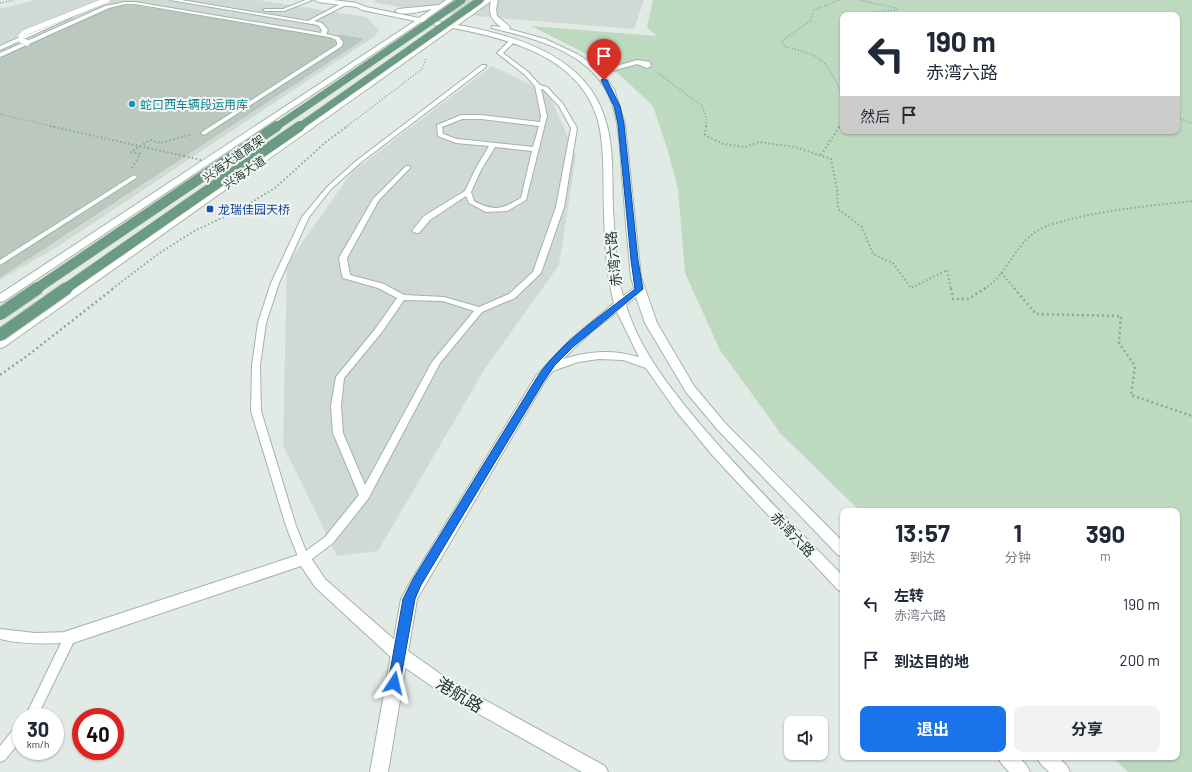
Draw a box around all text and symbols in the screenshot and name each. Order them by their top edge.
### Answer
text: 190 m [926,24,996,58]
icon: left [860,28,912,80]
pin [587,39,621,80]
icon: arrive [593,45,615,67]
text: 赤湾六路 [926,61,998,83]
place label: 蛇口西车辆段运用库 [140,97,248,111]
marker: 蛇口西车辆段运用库 [127,99,137,109]
icon: arrive [898,104,920,126]
text: 然后 [860,107,890,125]
street label: 兴海大道高架 [199,131,267,185]
street label: 兴海大道 [220,152,268,192]
place label: 龙瑞佳园天桥 [218,202,290,216]
marker: 龙瑞佳园天桥 [205,204,215,214]
street label: 赤湾六路 [602,230,624,288]
street label: 赤湾六路 [767,508,819,560]
text: 13:57 [895,518,950,547]
text: 1 [1014,518,1022,547]
text: 390 [1086,519,1125,548]
text: m [1100,548,1111,564]
text: 到达 [909,549,935,565]
text: 分钟 [1005,549,1031,565]
text: 左转 [894,586,924,604]
icon: left [860,593,882,615]
text: 190 m [1123,595,1160,613]
text: 赤湾六路 [894,607,946,623]
icon: arrive [860,649,882,671]
text: 200 m [1120,651,1160,669]
text: 到达目的地 [894,652,969,670]
position arrow [373,662,415,704]
street label: 港航路 [433,672,487,716]
button: 退出 [860,706,1006,752]
button: 分享 [1014,706,1160,752]
speed limit sign: 40 [72,708,124,760]
map controls [784,716,828,760]
button: sound [784,716,828,760]
text: 30 [27,717,49,741]
text: km/h [27,738,49,750]

